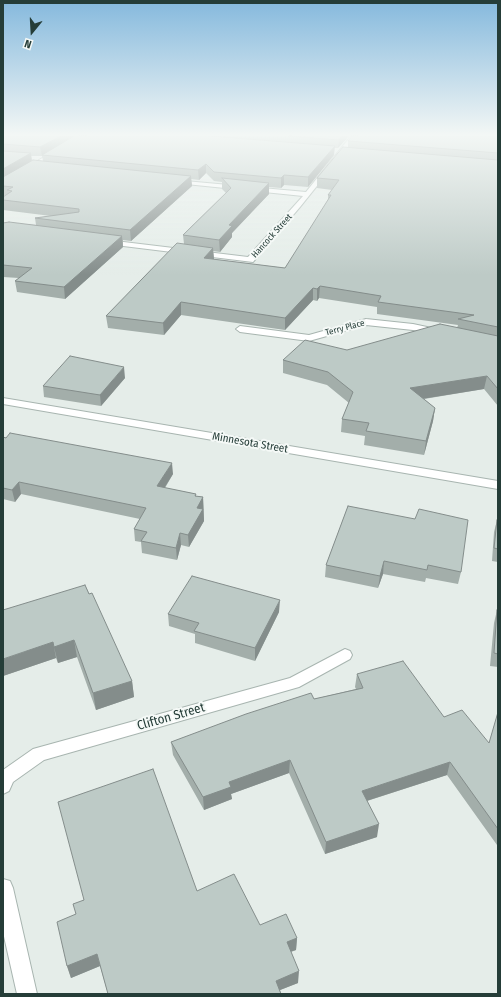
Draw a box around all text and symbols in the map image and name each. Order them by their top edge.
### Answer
north arrow [12,12,52,52]
text: N [23,37,33,51]
street label: Hancock Street [249,212,295,260]
street label: Terry Place [324,318,366,338]
street label: Minnesota Street [211,430,289,456]
street label: Clifton Street [135,700,207,734]

